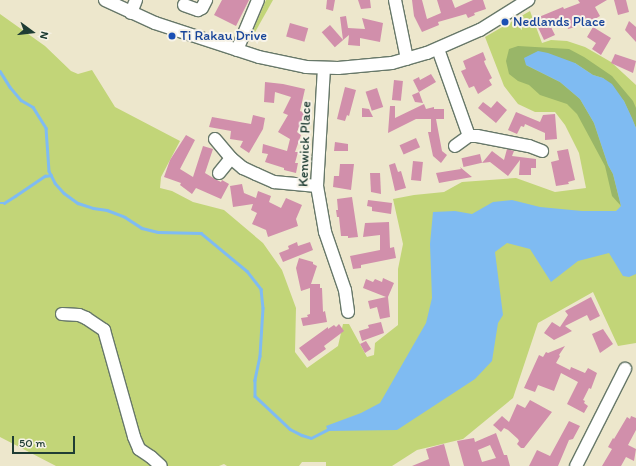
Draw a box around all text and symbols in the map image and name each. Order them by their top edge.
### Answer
north arrow [12,12,52,52]
place label: Nedlands Place [513,14,605,30]
marker: Nedlands Place [500,17,510,27]
place label: Ti Rakau Drive [180,28,267,44]
text: N [37,30,51,41]
marker: Ti Rakau Drive [167,31,177,41]
street label: Kenwick Place [295,101,315,187]
scale bar [14,428,77,454]
text: 50 m [19,436,45,450]

